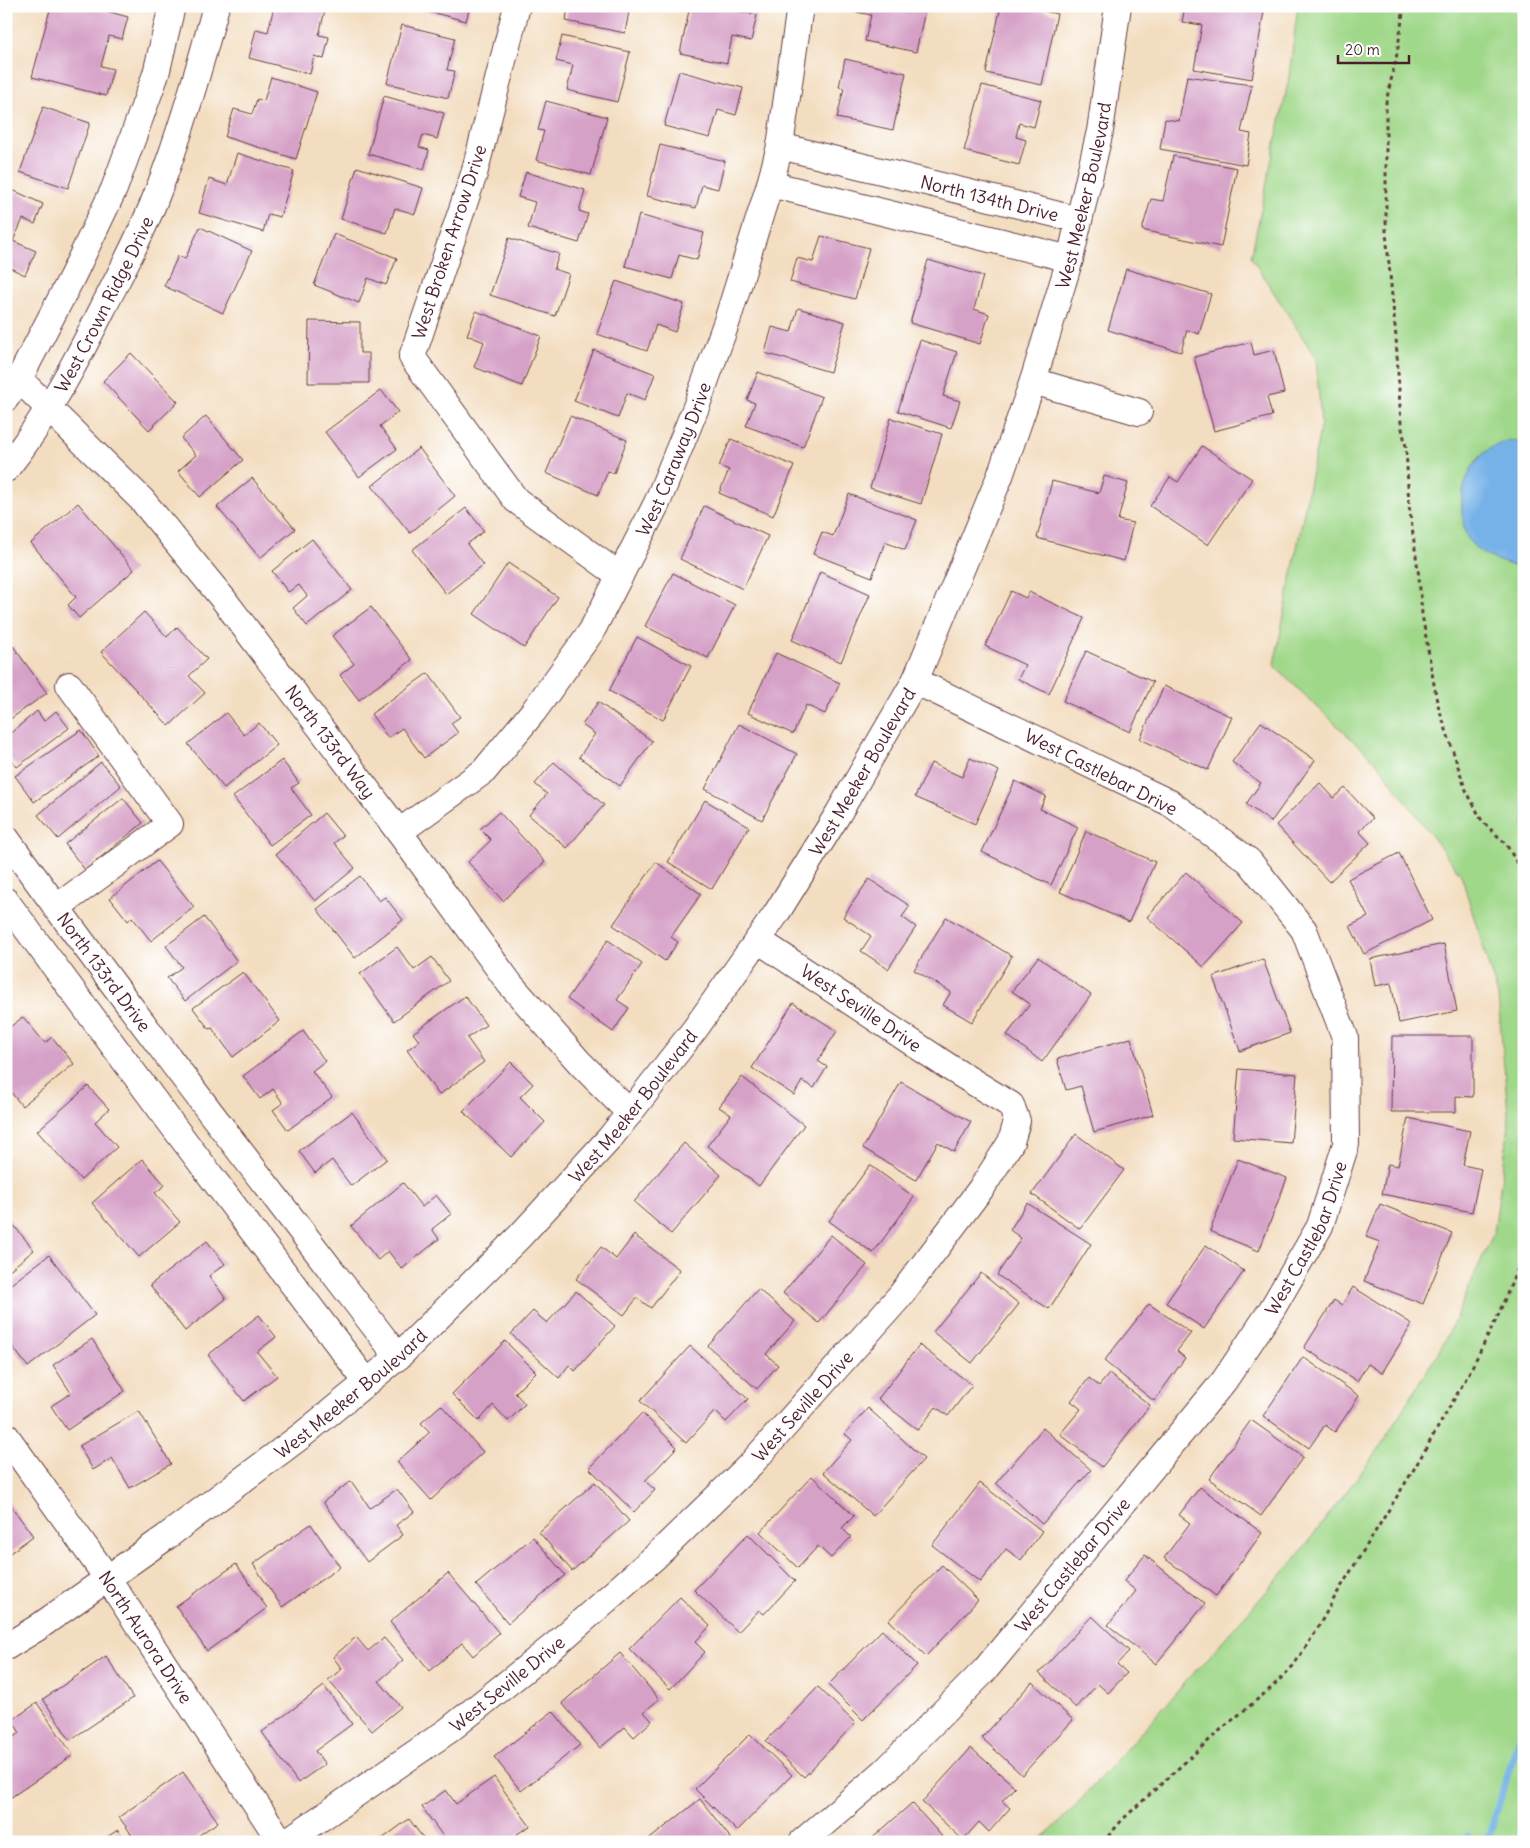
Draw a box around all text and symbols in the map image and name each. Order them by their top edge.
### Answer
scale bar [1338,32,1409,64]
text: 20 m [1345,40,1380,59]
street label: West Meeker Boulevard [1050,100,1116,292]
street label: West Broken Arrow Drive [407,142,491,342]
street label: North 134th Drive [918,170,1061,226]
street label: West Crown Ridge Drive [49,213,158,396]
street label: West Caraway Drive [631,379,716,540]
street label: North 133rd Way [280,680,381,803]
street label: West Meeker Boulevard [803,683,920,860]
street label: West Castlebar Drive [1021,724,1181,820]
street label: North 133rd Drive [52,908,156,1036]
street label: West Seville Drive [796,959,926,1057]
street label: West Meeker Boulevard [563,1024,702,1187]
street label: West Castlebar Drive [1259,1158,1351,1319]
street label: West Meeker Boulevard [270,1323,432,1463]
street label: West Seville Drive [747,1346,858,1466]
street label: West Castlebar Drive [1010,1492,1135,1637]
street label: North Aurora Drive [94,1566,198,1708]
street label: West Seville Drive [445,1630,569,1737]

